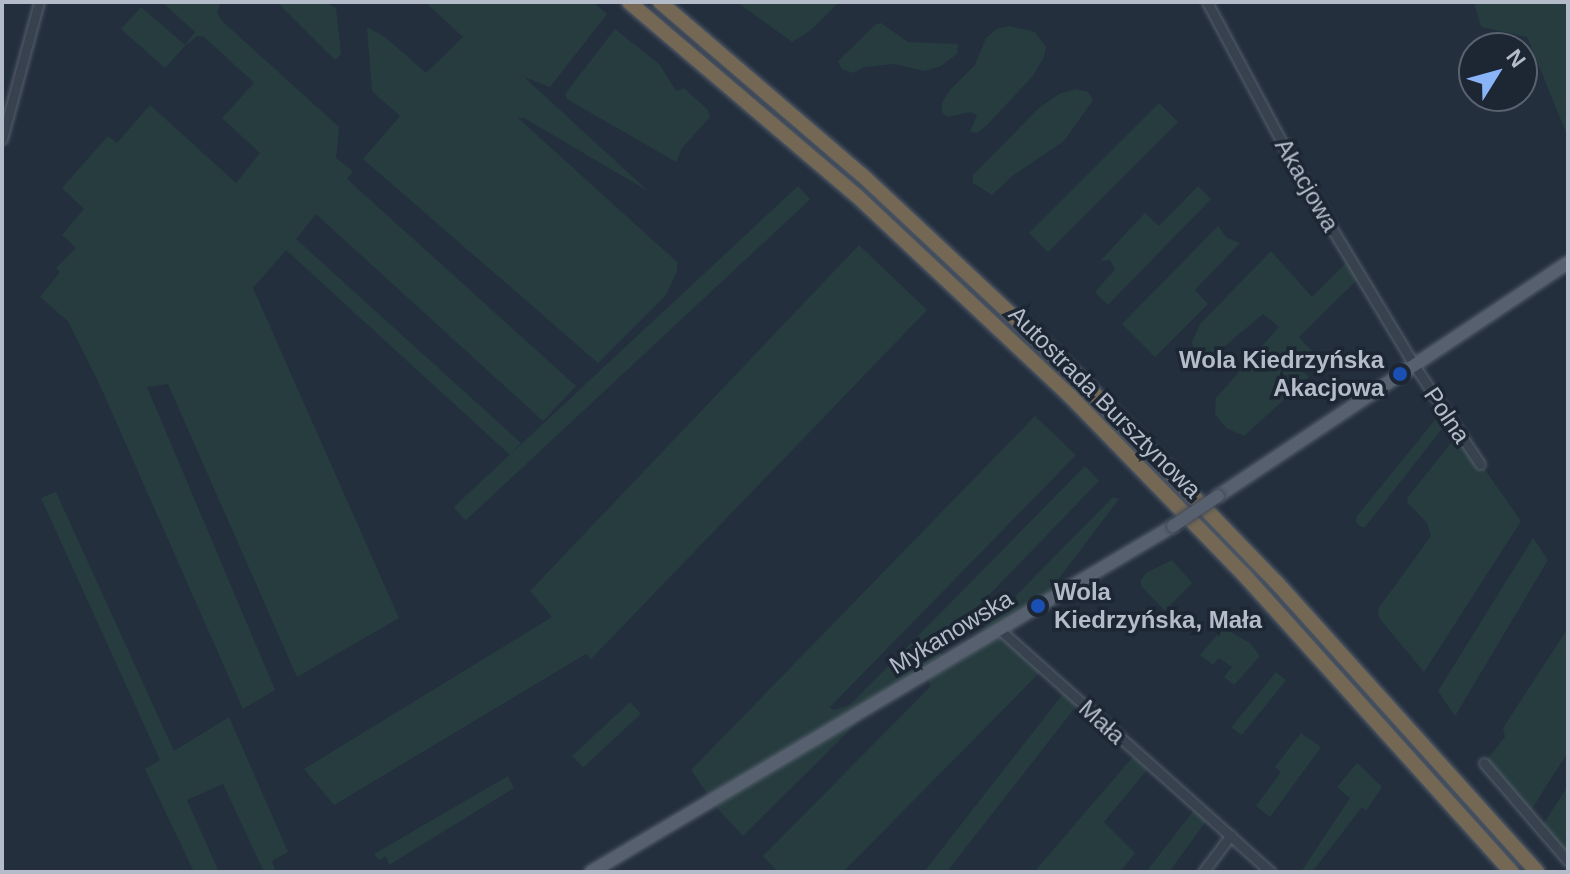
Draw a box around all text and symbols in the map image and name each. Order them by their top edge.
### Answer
north arrow [1458,32,1538,112]
text: N [1501,45,1531,72]
street label: Akacjowa [1269,133,1345,237]
street label: Autostrada Bursztynowa [1003,300,1207,504]
place label: Wola Kiedrzyńska Akacjowa [1179,346,1384,402]
marker: Wola Kiedrzyńska Akacjowa [1391,365,1409,383]
street label: Polna [1418,382,1476,448]
place label: Wola Kiedrzyńska, Mała [1054,578,1262,634]
street label: Mykanowska [884,584,1018,680]
marker: Wola Kiedrzyńska, Mała [1029,597,1047,615]
street label: Mała [1073,694,1131,750]

